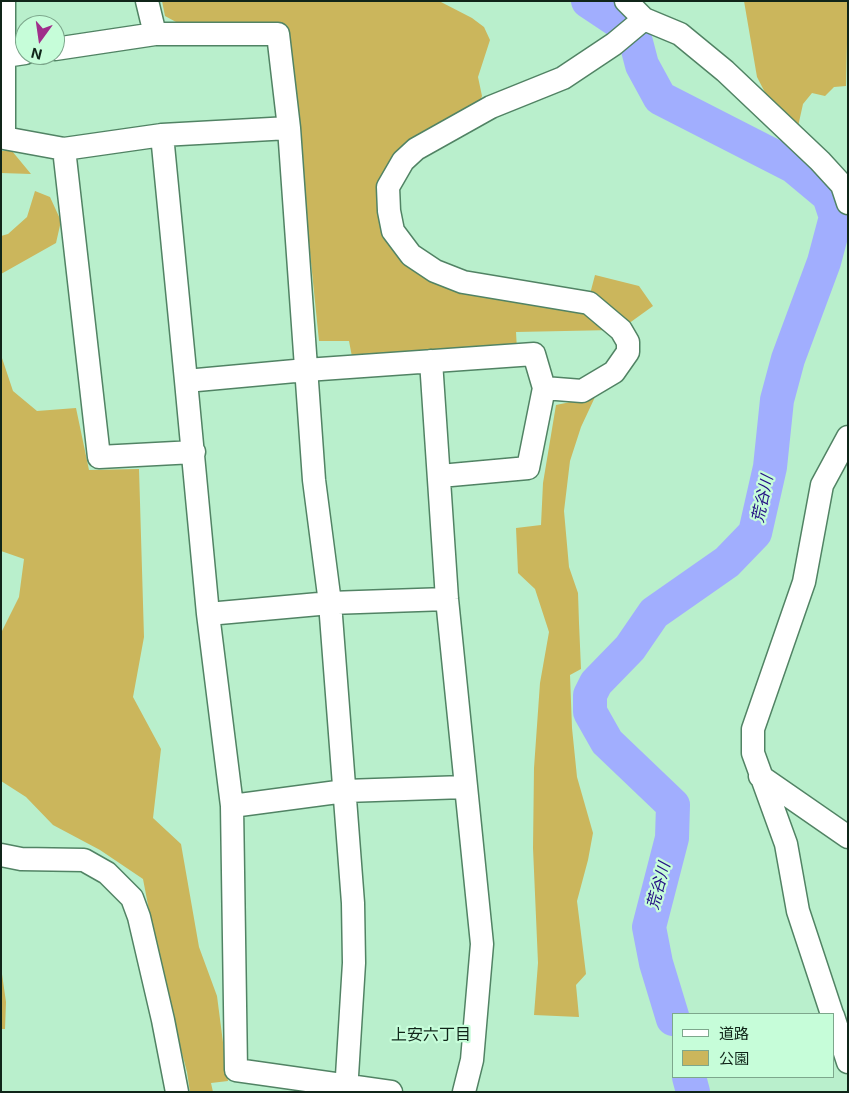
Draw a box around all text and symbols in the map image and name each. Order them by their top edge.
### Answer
north arrow [15,15,65,65]
text: N [29,45,44,64]
water label: 荒谷川 [749,474,777,524]
water label: 荒谷川 [644,860,674,912]
legend [672,1013,834,1078]
text: 道路 [719,1024,749,1043]
district label: 上安六丁目 [391,1025,471,1045]
text: 公園 [719,1049,749,1068]

